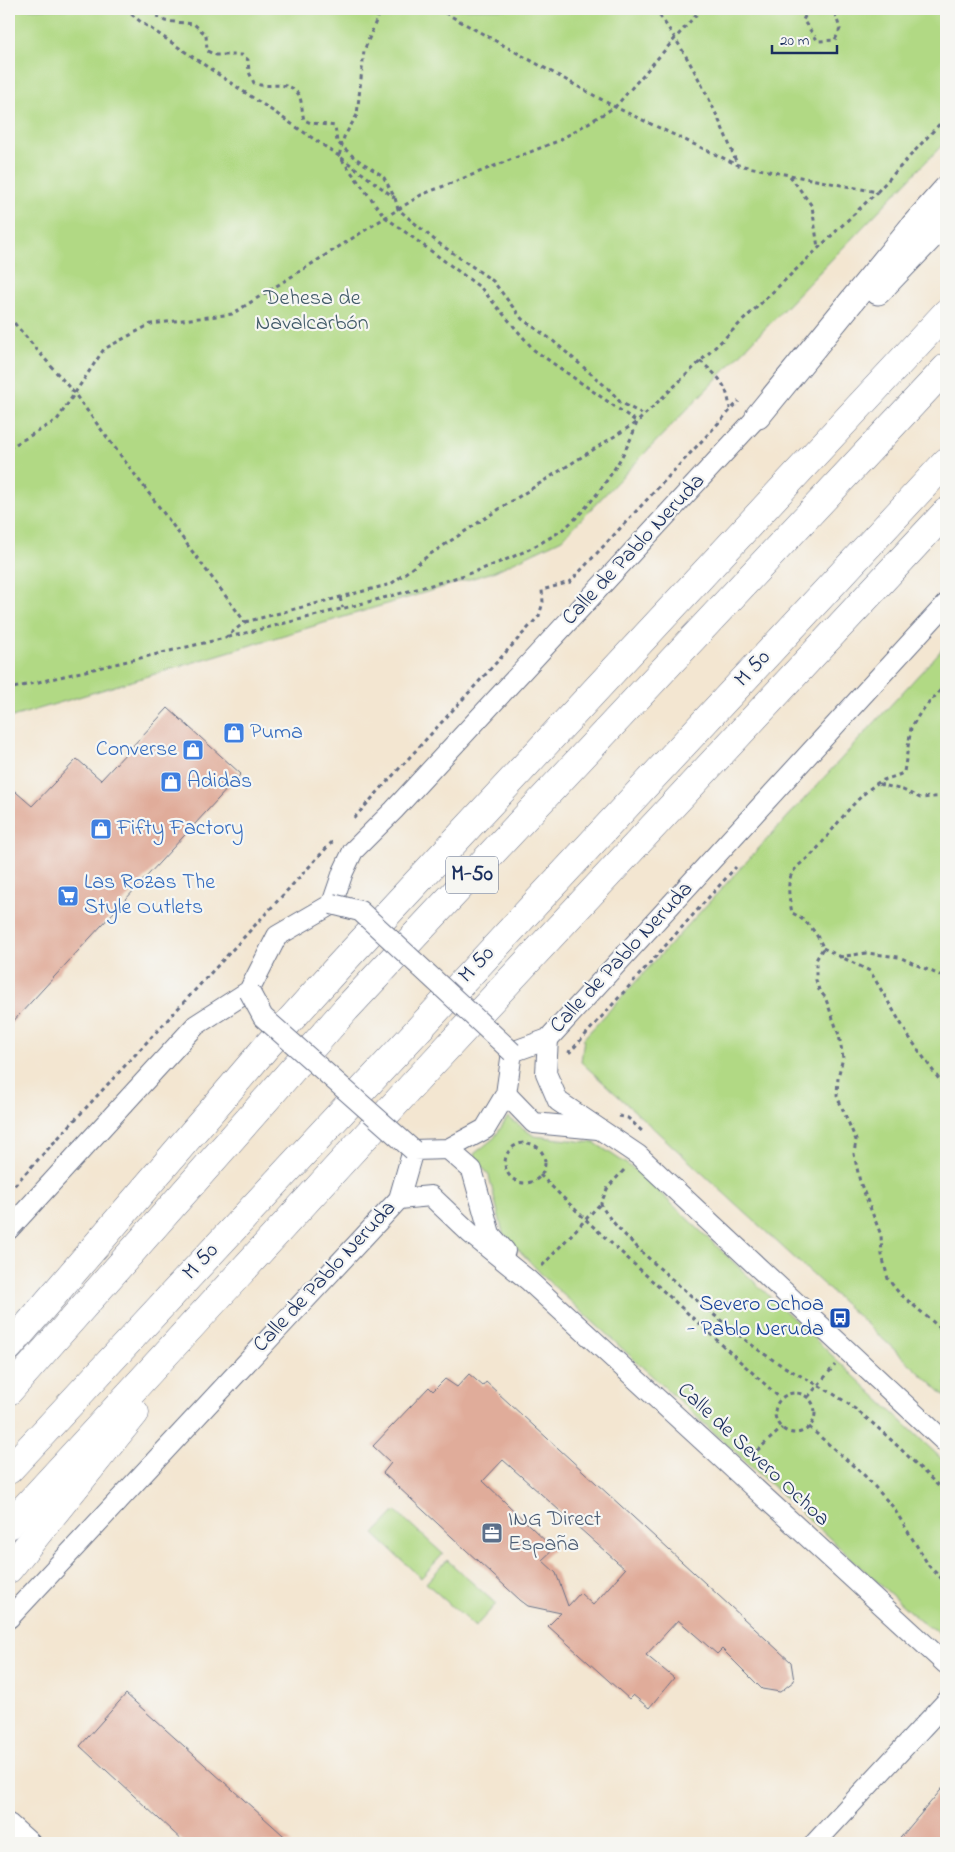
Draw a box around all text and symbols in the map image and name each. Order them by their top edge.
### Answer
scale bar [772,22,838,54]
text: 20 m [780,30,810,52]
park label: Dehesa de Navalcarbón [255,283,369,340]
street label: Calle de Pablo Neruda [555,467,713,633]
street label: M 50 [727,643,779,695]
place label: Puma [250,717,303,749]
shop icon: Puma [222,721,246,745]
place label: Converse [96,734,177,766]
shop icon: Converse [181,738,205,762]
place label: Adidas [187,766,252,798]
shop icon: Adidas [159,770,183,794]
place label: Fifty Factory [116,813,243,846]
shop icon: Fifty Factory [89,817,113,841]
road number: M-50 [446,856,498,894]
place label: Las Rozas The Style Outlets [84,867,215,925]
street label: Calle de Pablo Neruda [543,875,701,1041]
supermarket icon: Las Rozas The Style Outlets [56,884,80,908]
street label: M 50 [451,939,503,991]
street label: Calle de Pablo Neruda [246,1194,404,1360]
street label: M 50 [175,1236,227,1288]
place label: Severo Ochoa - Pablo Neruda [687,1289,824,1346]
bus stop icon: Severo Ochoa - Pablo Neruda [828,1306,852,1330]
street label: Calle de Severo Ochoa [669,1375,837,1535]
place label: ING Direct España [508,1504,602,1561]
office icon: ING Direct España [480,1521,504,1545]

